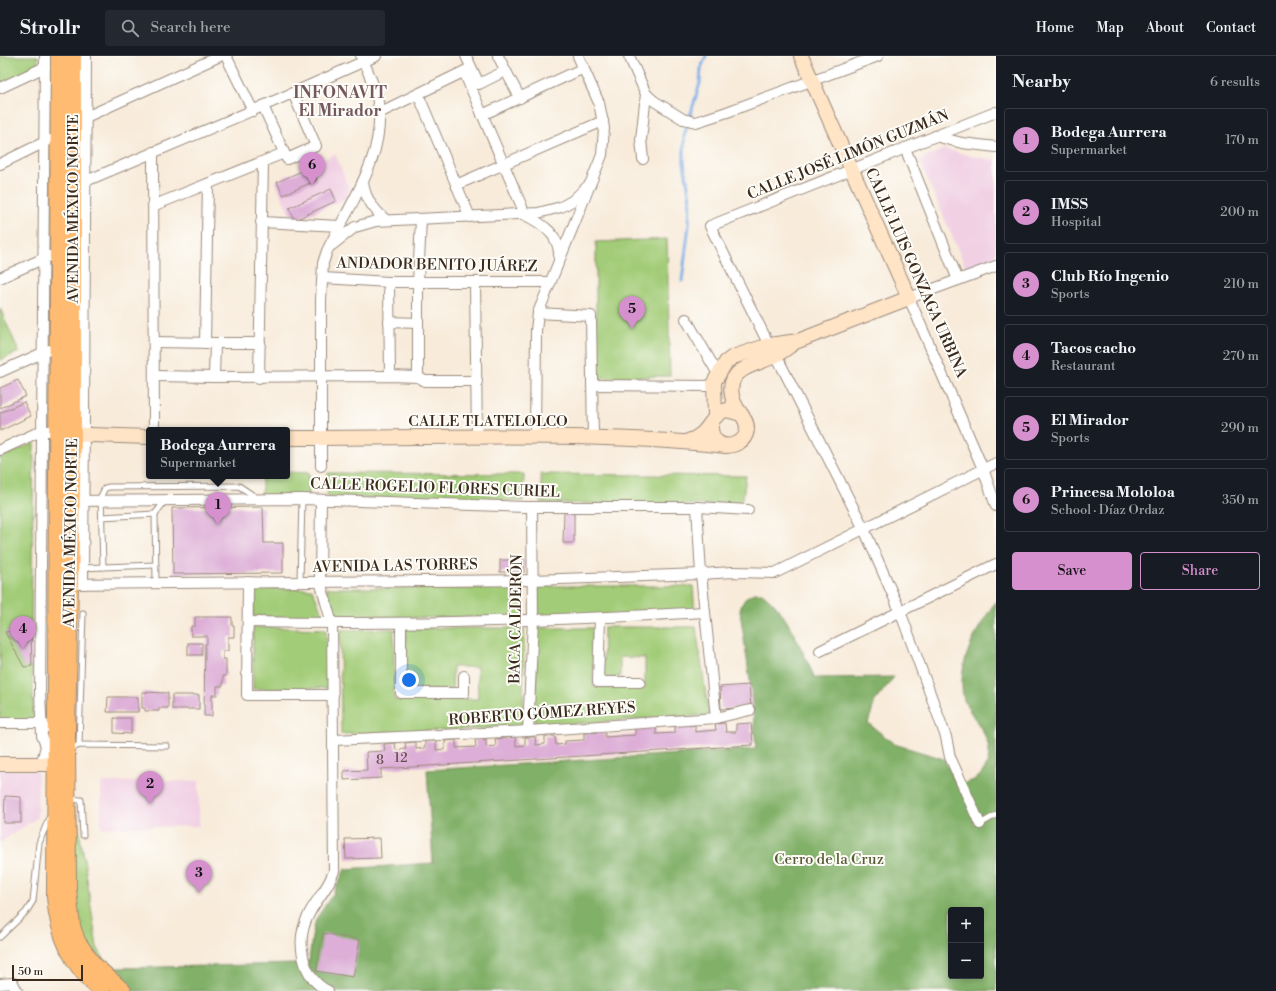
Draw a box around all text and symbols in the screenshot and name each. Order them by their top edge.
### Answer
search box [105,10,385,46]
text: Strollr [20,16,81,40]
icon: search [119,17,141,39]
text: Search here [151,18,231,37]
text: Home [1036,19,1074,37]
text: Map [1096,19,1124,37]
text: About [1146,19,1184,37]
text: Contact [1206,19,1256,37]
text: Nearby [1012,71,1071,93]
text: 6 results [1210,74,1260,90]
district label: INFONAVIT El Mirador [293,83,387,121]
street label: CALLE JOSÉ LIMÓN GUZMÁN [744,105,952,204]
street label: AVENIDA MÉXICO NORTE [63,114,83,305]
text: Bodega Aurrera [1051,123,1167,142]
text: 1 [1023,132,1029,148]
text: 170 m [1225,132,1259,148]
text: Supermarket [1051,142,1127,158]
pin: 6 [299,152,325,185]
street label: CALLE LUIS GONZAGA URBINA [861,165,971,382]
text: IMSS [1051,195,1088,214]
text: 2 [1022,204,1030,220]
text: 200 m [1220,204,1259,220]
text: Hospital [1051,214,1101,230]
street label: ANDADOR BENITO JUÁREZ [335,253,538,276]
text: Club Río Ingenio [1051,267,1169,286]
text: 3 [1022,276,1030,292]
text: 210 m [1224,276,1259,292]
text: Sports [1051,286,1090,302]
pin: 5 [619,296,645,329]
text: Tacos cacho [1051,339,1136,358]
text: 4 [1022,348,1030,364]
text: 270 m [1223,348,1259,364]
text: Restaurant [1051,358,1116,374]
text: El Mirador [1051,411,1129,430]
street label: CALLE TLATELOLCO [408,412,568,431]
text: 5 [1022,420,1030,436]
text: 290 m [1221,420,1259,436]
popup [146,427,290,479]
text: Sports [1051,430,1090,446]
text: Bodega Aurrera [160,436,276,455]
street label: AVENIDA MÉXICO NORTE [59,438,82,629]
text: Supermarket [160,455,236,471]
street label: CALLE ROGELIO FLORES CURIEL [310,474,560,502]
text: Princesa Mololoa [1051,483,1175,502]
pin: 1 [205,492,231,525]
text: 6 [1022,492,1030,508]
text: 350 m [1222,492,1259,508]
text: School · Díaz Ordaz [1051,502,1164,518]
button: Save [1012,552,1132,590]
button: Share [1140,552,1260,590]
street label: BACA CALDERÓN [504,554,527,685]
street label: AVENIDA LAS TORRES [311,555,478,577]
pin: 4 [10,616,36,649]
your location [399,670,419,690]
street label: ROBERTO GÓMEZ REYES [448,697,636,730]
house number: 12 [394,750,408,766]
house number: 8 [376,752,384,768]
pin: 2 [137,771,163,804]
park label: Cerro de la Cruz [774,850,884,869]
pin: 3 [186,860,212,893]
map controls [948,907,984,979]
button: + [948,907,984,943]
button: − [948,943,984,979]
scale bar [12,963,83,982]
text: 50 m [18,965,43,979]

